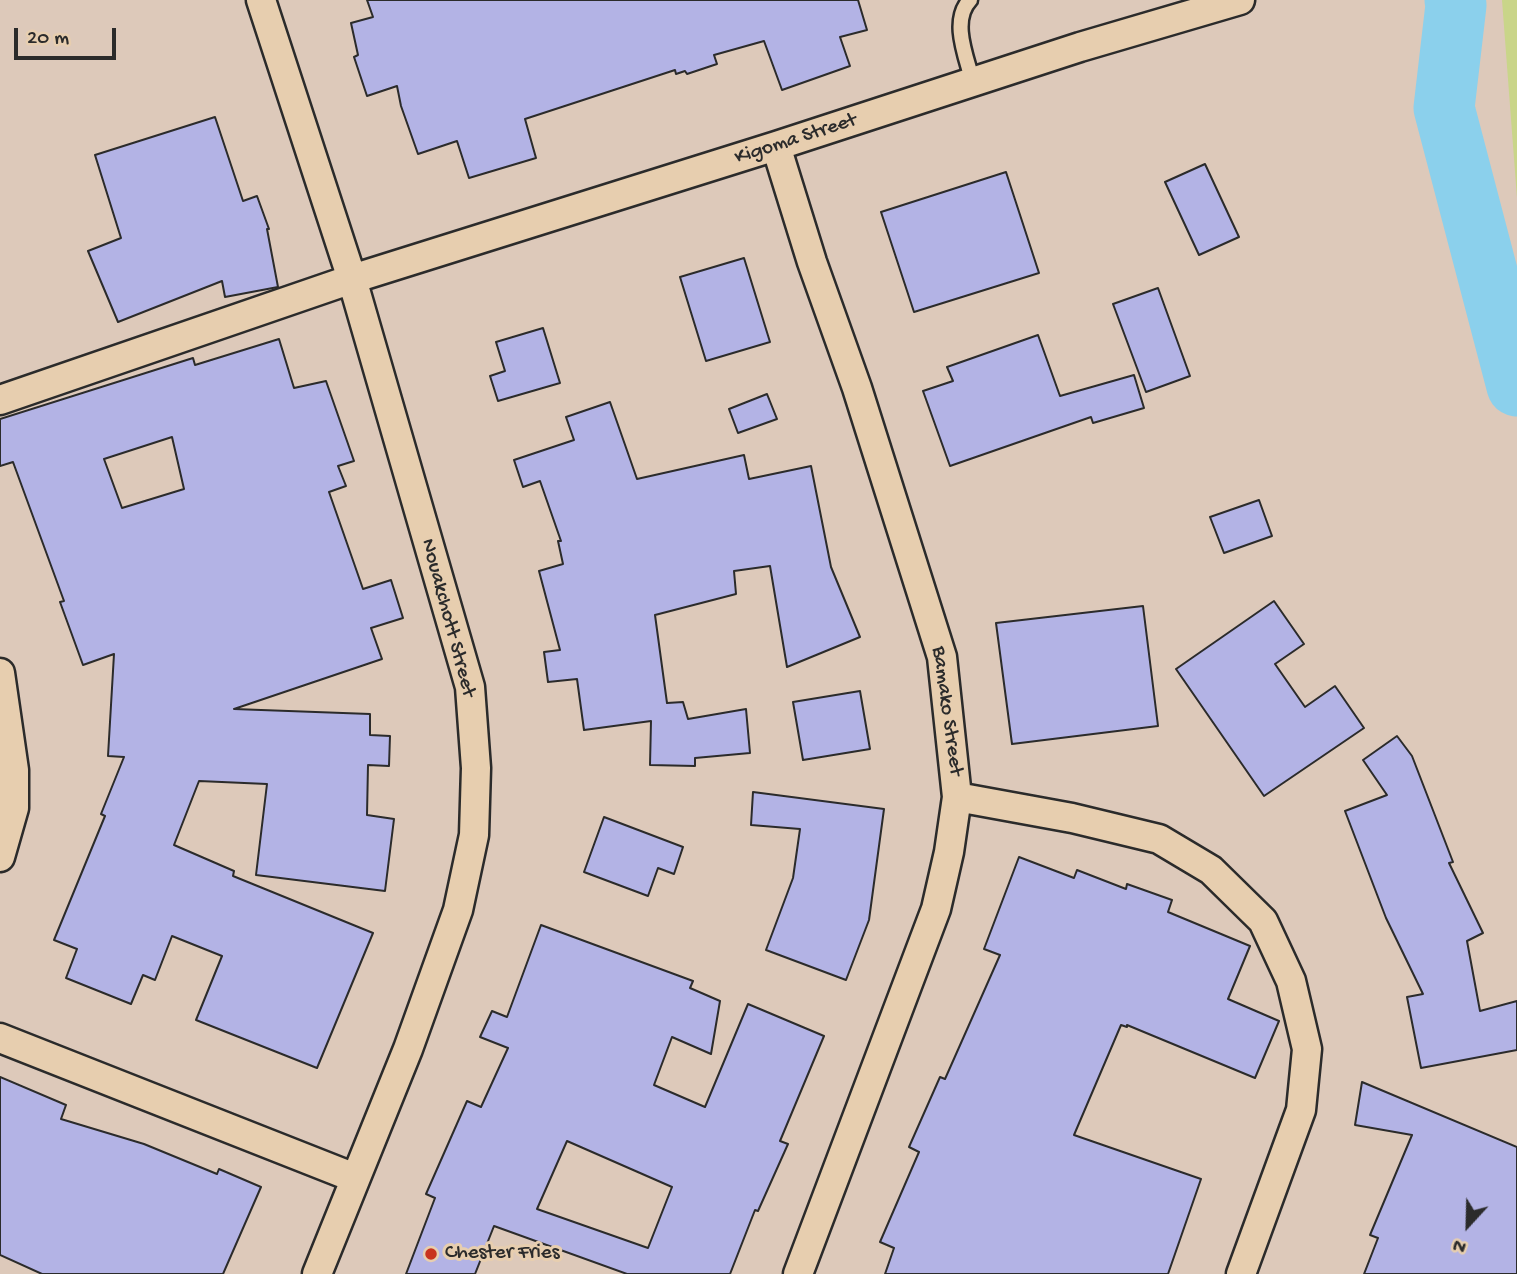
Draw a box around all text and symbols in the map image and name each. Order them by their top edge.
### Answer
scale bar [18,14,119,58]
text: 20 m [27,27,69,52]
street label: Kigoma Street [732,108,860,172]
street label: Nouakchott Street [414,536,480,700]
street label: Bamako Street [924,645,968,777]
north arrow [1433,1190,1503,1260]
text: N [1450,1232,1470,1258]
place label: Chester Fries [445,1241,559,1267]
marker: Chester Fries [423,1246,439,1262]

